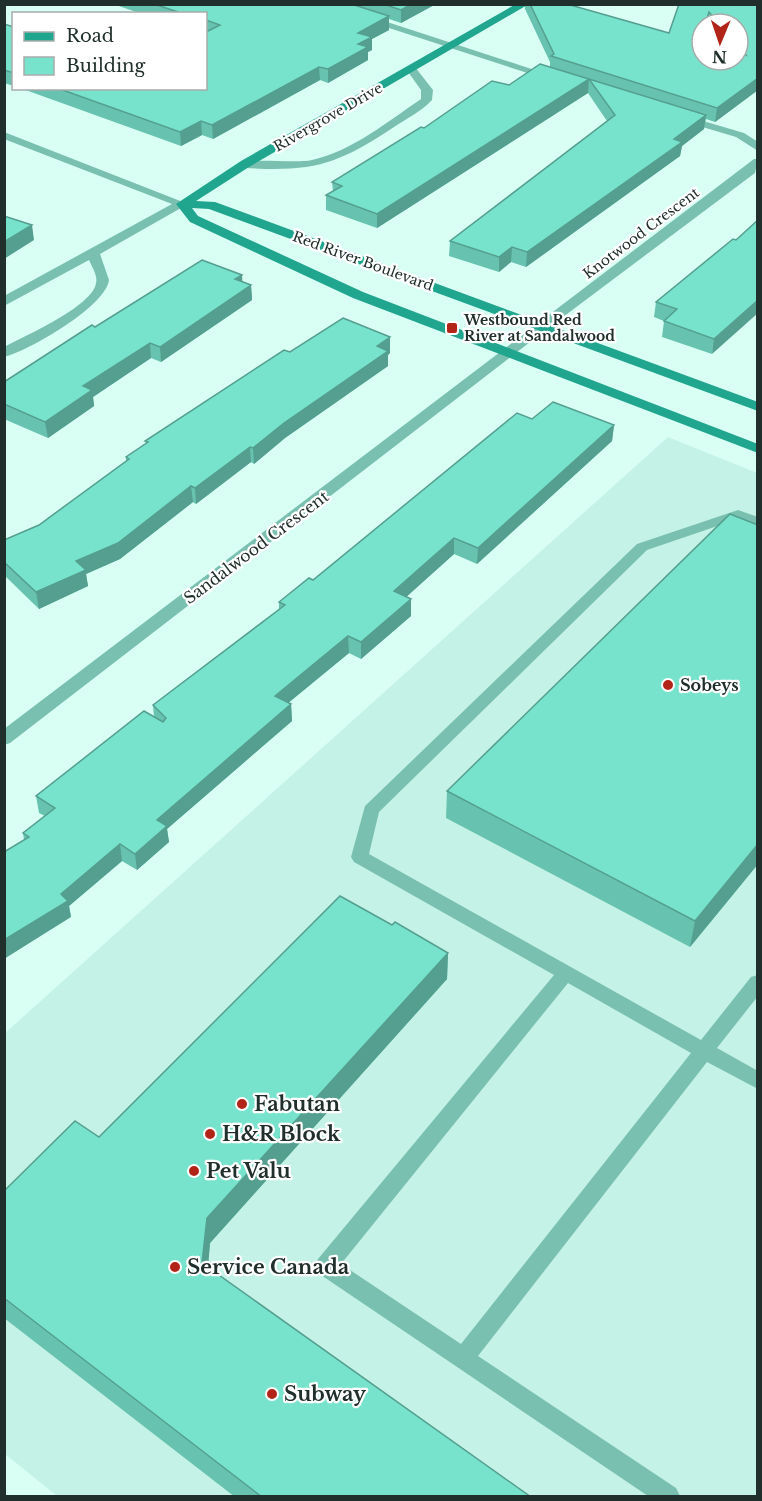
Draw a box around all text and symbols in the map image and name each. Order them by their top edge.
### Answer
legend [12,12,207,90]
north arrow [690,12,750,72]
text: Road [66,25,114,47]
text: N [712,47,727,67]
text: Building [66,55,145,77]
street label: Rivergrove Drive [270,79,386,155]
street label: Knotwood Crescent [579,183,703,283]
street label: Red River Boulevard [290,227,436,295]
place label: Westbound Red River at Sandalwood [463,311,615,345]
marker: Westbound Red River at Sandalwood [445,321,459,335]
street label: Sandalwood Crescent [180,486,332,608]
place label: Sobeys [680,675,739,695]
marker: Sobeys [661,678,675,692]
place label: Fabutan [254,1092,341,1116]
marker: Fabutan [235,1097,249,1111]
place label: H&R Block [222,1122,341,1146]
marker: H&R Block [203,1127,217,1141]
place label: Pet Valu [206,1159,291,1183]
marker: Pet Valu [187,1164,201,1178]
place label: Service Canada [187,1255,350,1279]
marker: Service Canada [168,1260,182,1274]
place label: Subway [284,1382,367,1406]
marker: Subway [265,1387,279,1401]

